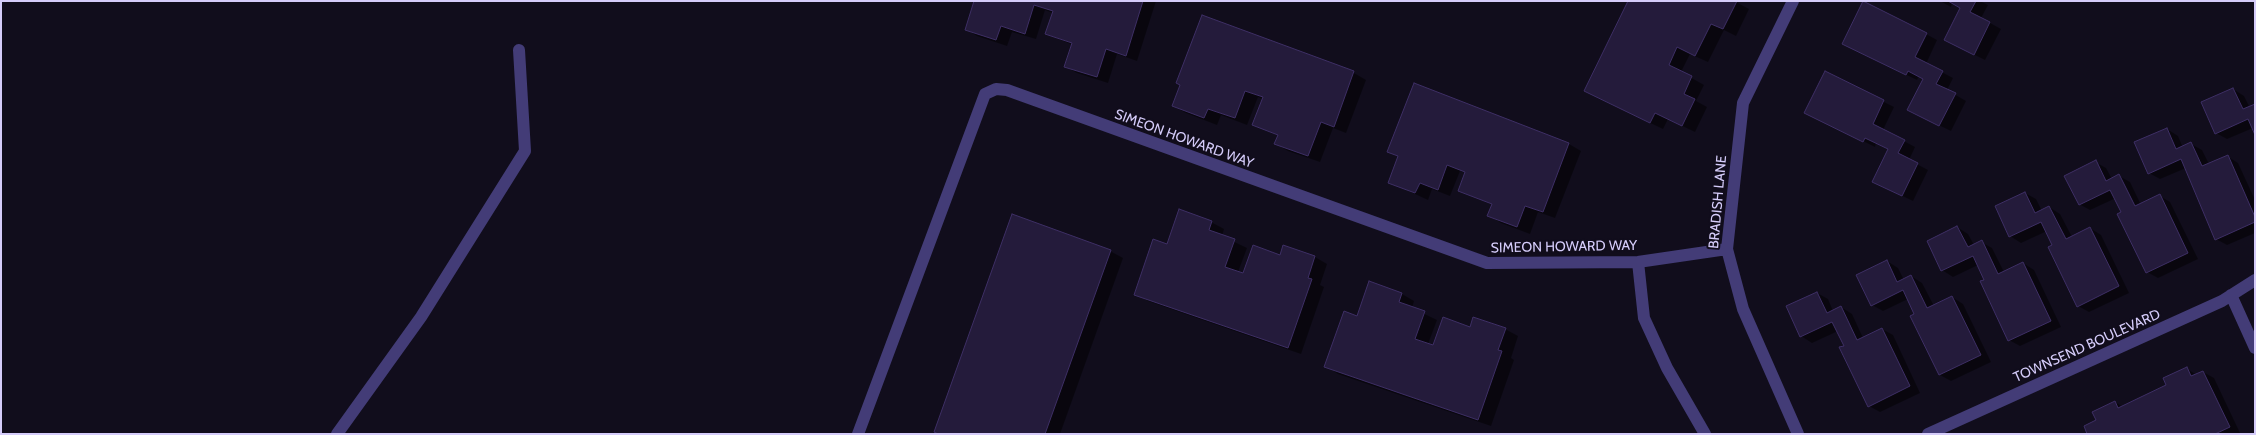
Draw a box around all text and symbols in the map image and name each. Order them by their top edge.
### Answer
street label: SIMEON HOWARD WAY [1112,106,1256,172]
street label: BRADISH LANE [1706,155,1730,249]
street label: SIMEON HOWARD WAY [1491,237,1637,257]
street label: TOWNSEND BOULEVARD [2011,306,2163,386]

